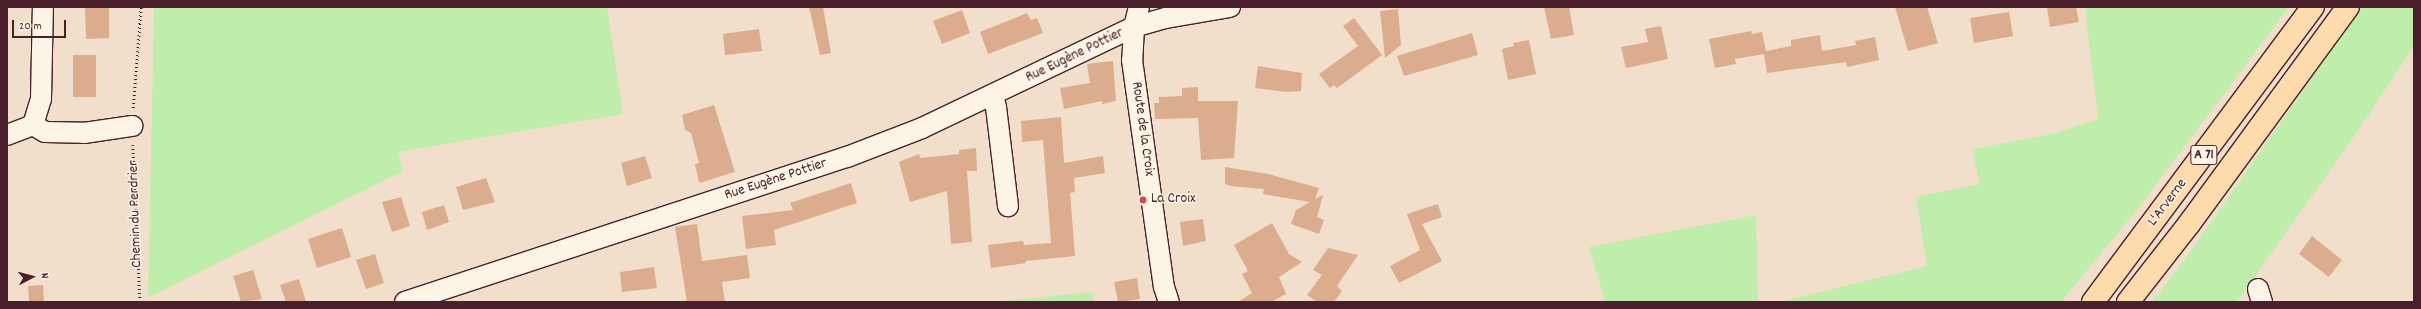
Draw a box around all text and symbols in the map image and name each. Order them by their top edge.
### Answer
scale bar [14,12,68,38]
text: 20 m [19,18,42,35]
street label: Rue Eugène Pottier [1023,25,1127,87]
street label: Route de la Croix [1126,81,1158,177]
road number: A 71 [2190,143,2218,167]
street label: Rue Eugène Pottier [723,155,829,205]
street label: Chemin du Perdrier [125,160,147,268]
street label: L'Arverne [2144,176,2192,230]
place label: La Croix [1151,191,1196,209]
marker: La Croix [1138,195,1148,205]
north arrow [12,257,52,297]
text: N [36,272,52,279]

